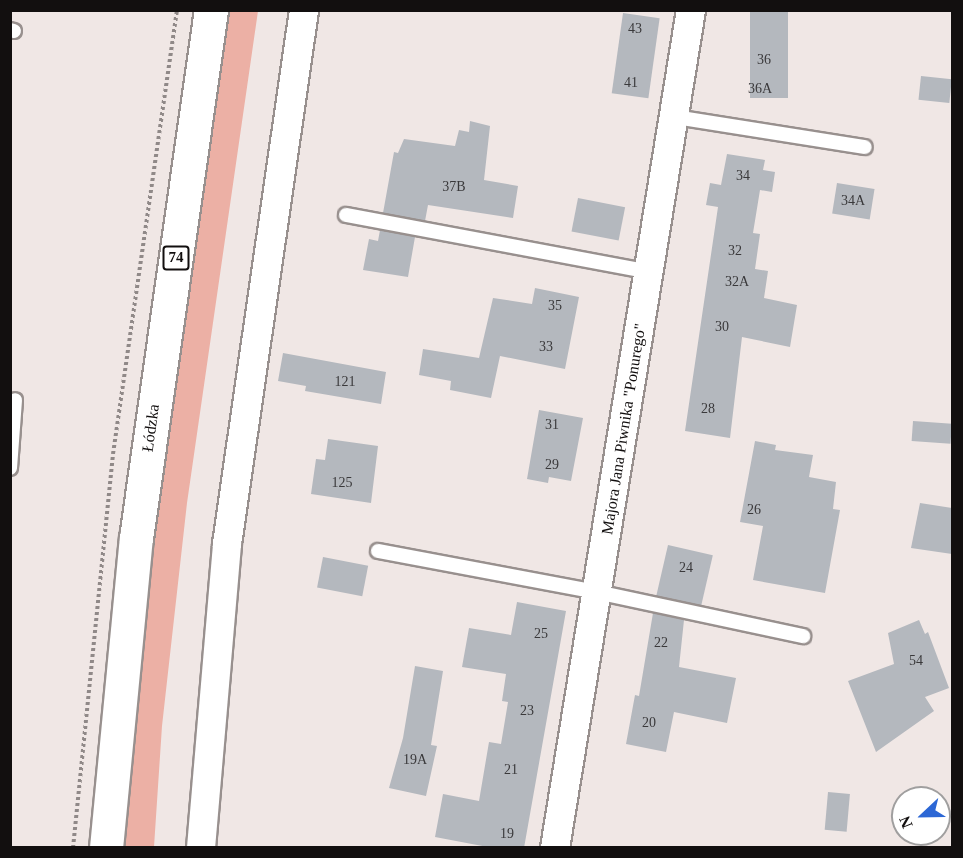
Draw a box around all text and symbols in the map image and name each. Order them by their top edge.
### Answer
house number: 43 [628,21,642,37]
house number: 36 [757,52,771,68]
house number: 41 [624,75,638,91]
house number: 36A [748,81,772,97]
house number: 34 [736,168,750,184]
house number: 37B [442,179,466,195]
house number: 34A [841,193,865,209]
house number: 32 [728,243,742,259]
road number: 74 [162,246,190,270]
house number: 32A [725,274,749,290]
house number: 35 [548,298,562,314]
house number: 30 [715,319,729,335]
street label: Majora Jana Piwnika "Ponurego" [598,322,650,536]
house number: 33 [539,339,553,355]
house number: 121 [334,374,356,390]
house number: 28 [701,401,715,417]
street label: Łódzka [138,403,164,453]
house number: 31 [545,417,559,433]
house number: 29 [545,457,559,473]
house number: 125 [332,475,352,491]
house number: 26 [747,502,761,518]
house number: 24 [679,560,693,576]
house number: 25 [534,626,548,642]
house number: 22 [654,635,668,651]
house number: 54 [909,653,923,669]
house number: 23 [520,703,534,719]
house number: 20 [642,715,656,731]
house number: 19A [403,752,427,768]
house number: 21 [504,762,518,778]
north arrow [891,786,951,846]
text: N [896,814,916,831]
house number: 19 [500,826,514,842]

